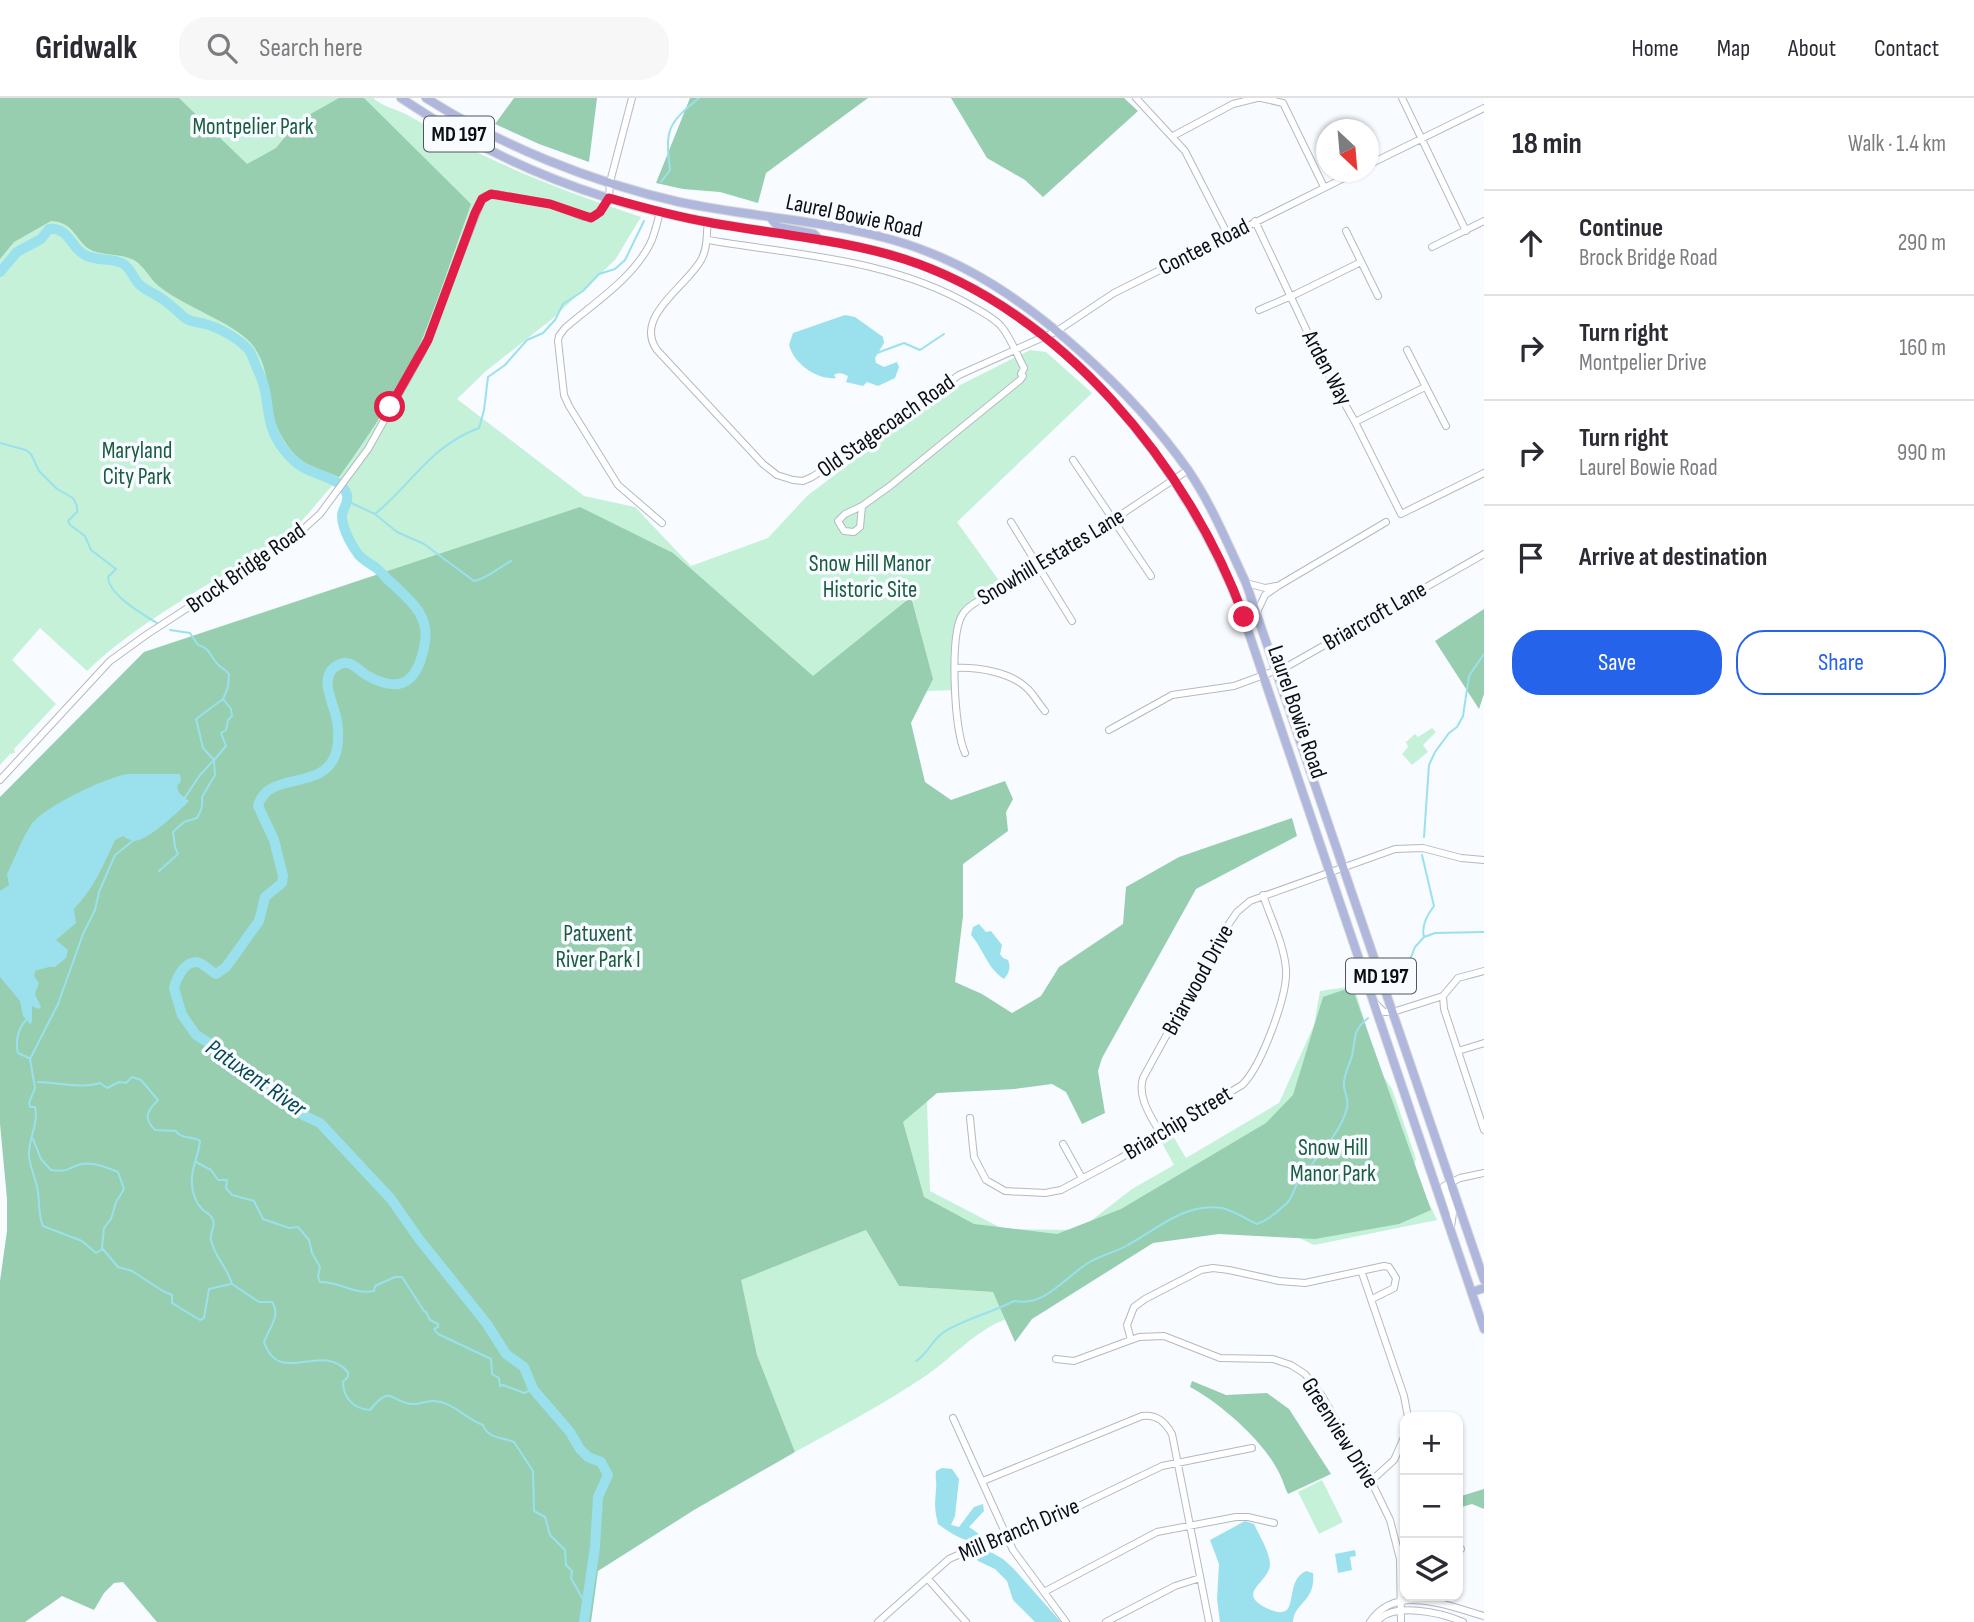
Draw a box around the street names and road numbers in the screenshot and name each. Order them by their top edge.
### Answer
road number: MD 197 [424,117,494,152]
street label: Laurel Bowie Road [783,188,925,244]
street label: Contee Road [1154,212,1254,282]
street label: Arden Way [1295,325,1358,410]
street label: Old Stagecoach Road [812,368,960,484]
street label: Snowhill Estates Lane [973,502,1129,612]
street label: Brock Bridge Road [181,517,311,619]
street label: Briarcroft Lane [1318,575,1432,657]
street label: Laurel Bowie Road [1261,642,1333,782]
street label: Briarwood Drive [1156,920,1240,1040]
road number: MD 197 [1346,958,1416,994]
street label: Briarchip Street [1119,1080,1237,1166]
street label: Greenview Drive [1295,1373,1385,1493]
street label: Mill Branch Drive [955,1492,1083,1568]

